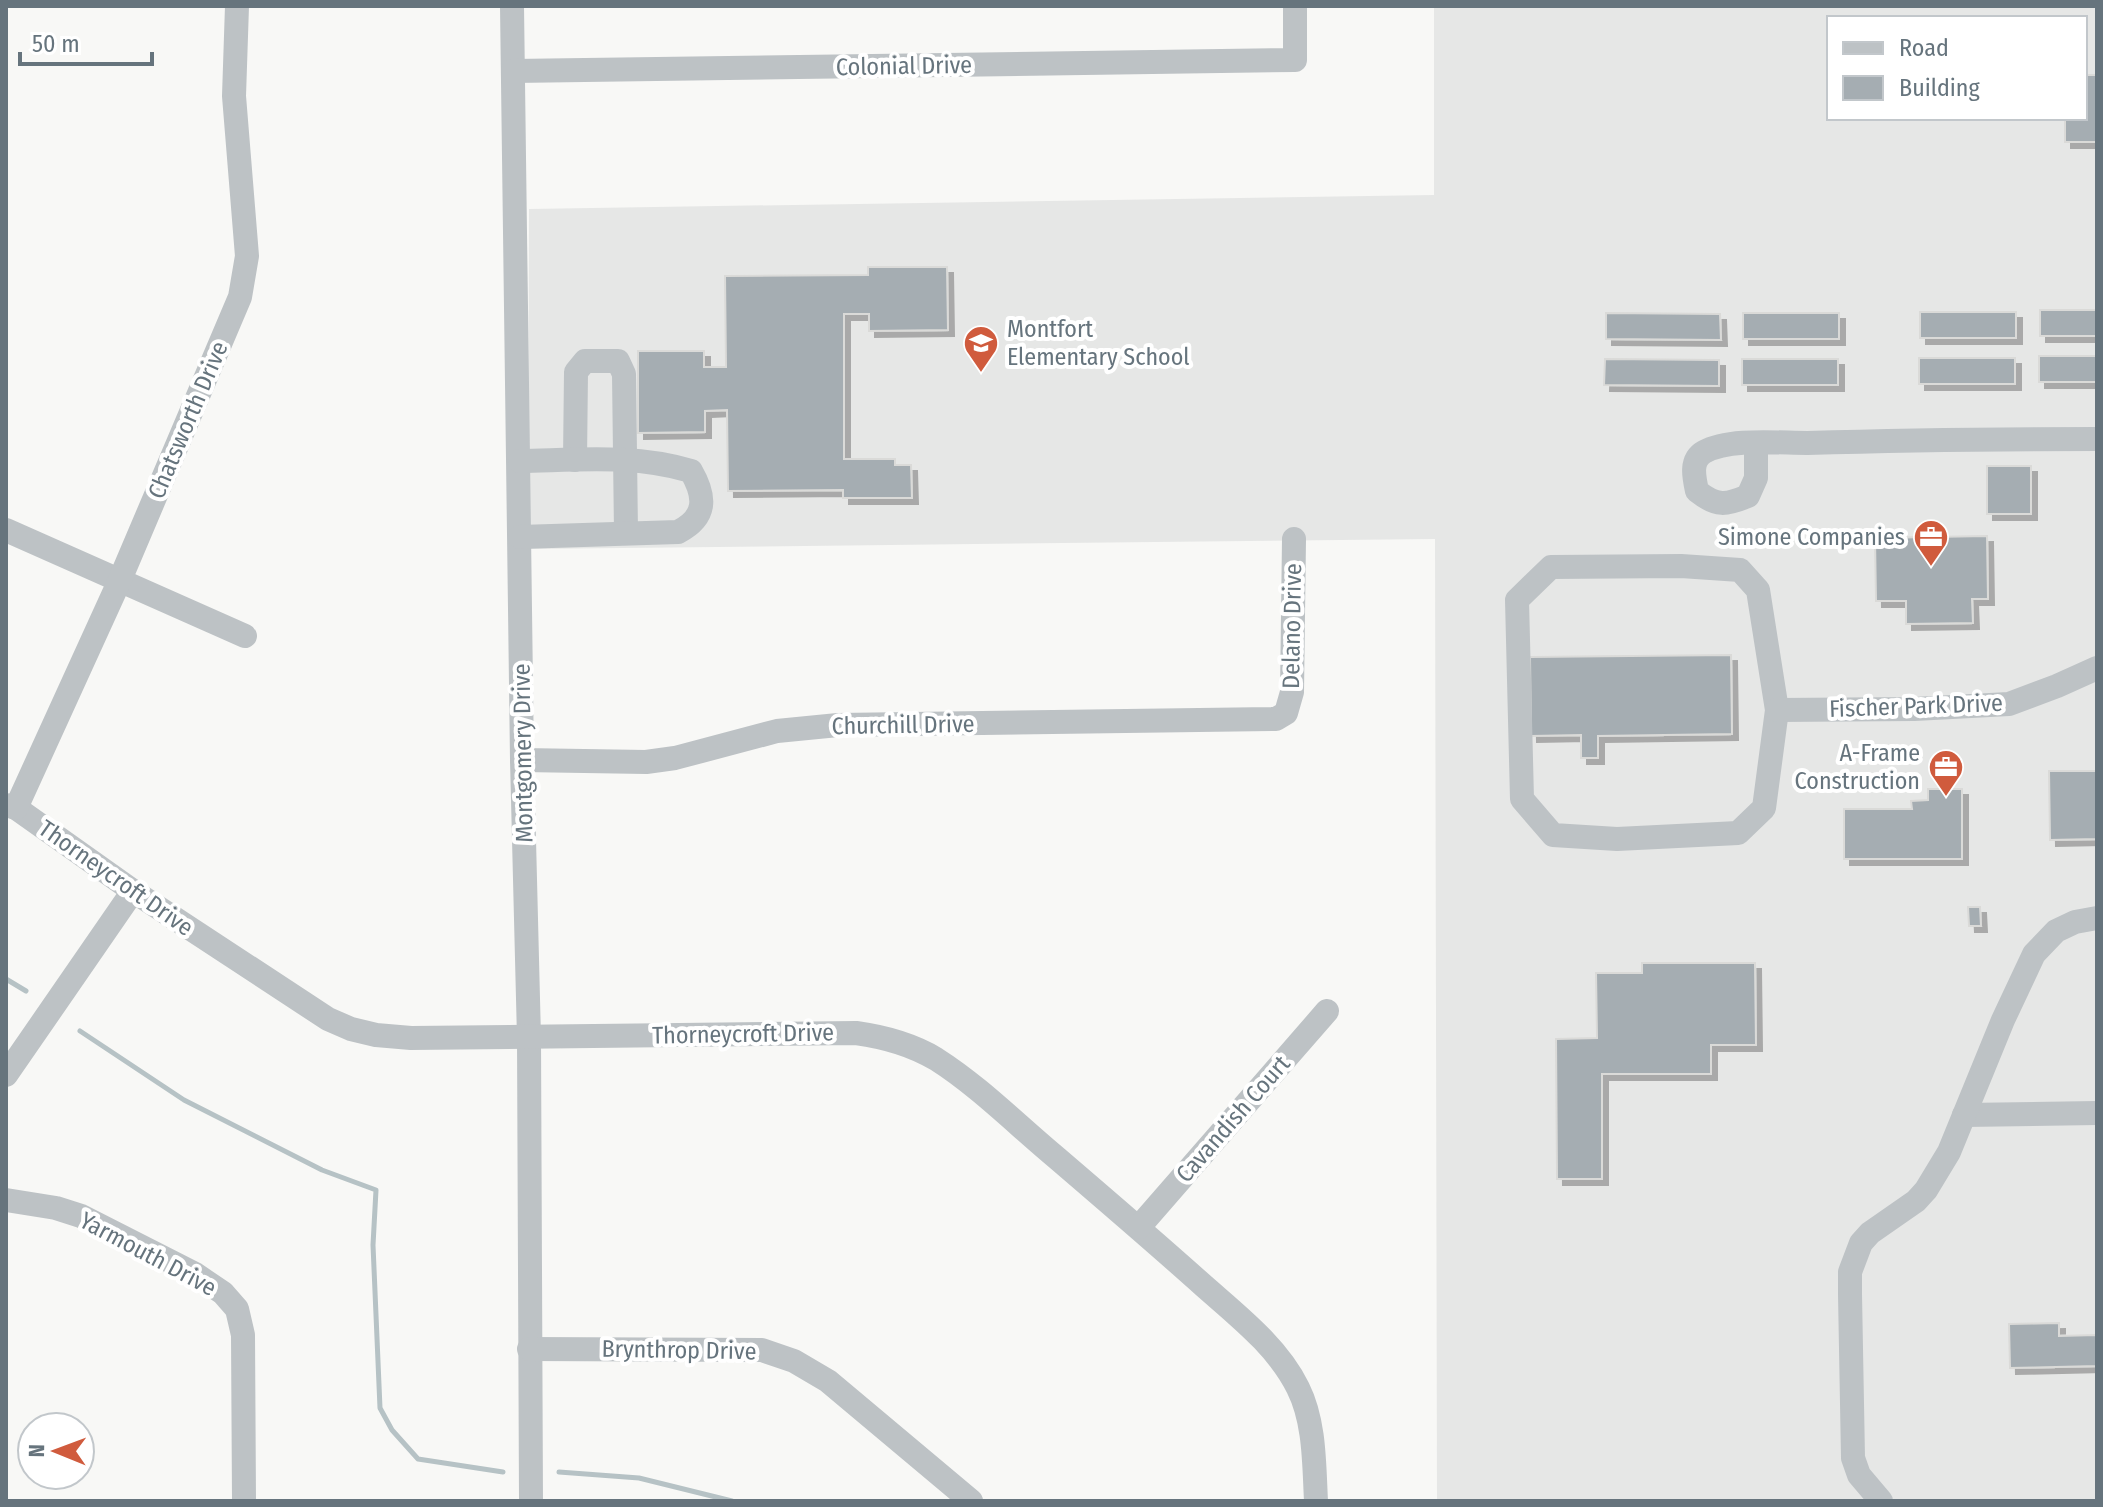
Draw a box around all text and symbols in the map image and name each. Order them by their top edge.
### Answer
scale bar [20,16,152,66]
legend [1827,16,2087,120]
text: 50 m [32,30,80,58]
text: Road [1899,34,1949,62]
street label: Colonial Drive [836,51,972,81]
text: Building [1899,74,1981,102]
place label: Montfort Elementary School [1007,315,1190,371]
school or university icon: Montfort Elementary School [962,324,1000,374]
street label: Chatsworth Drive [142,337,234,503]
office icon: Simone Companies [1912,518,1950,568]
place label: Simone Companies [1718,523,1905,551]
street label: Delano Drive [1277,563,1307,689]
street label: Montgomery Drive [507,663,539,843]
street label: Fischer Park Drive [1829,689,2003,723]
street label: Churchill Drive [831,710,975,740]
place label: A-Frame Construction [1795,739,1920,795]
office icon: A-Frame Construction [1927,748,1965,798]
street label: Thorneycroft Drive [33,814,199,942]
street label: Thorneycroft Drive [652,1018,834,1050]
street label: Cavandish Court [1170,1050,1296,1188]
street label: Yarmouth Drive [75,1206,221,1302]
street label: Brynthrop Drive [601,1335,757,1365]
north arrow [16,1411,96,1491]
text: N [23,1444,50,1457]

